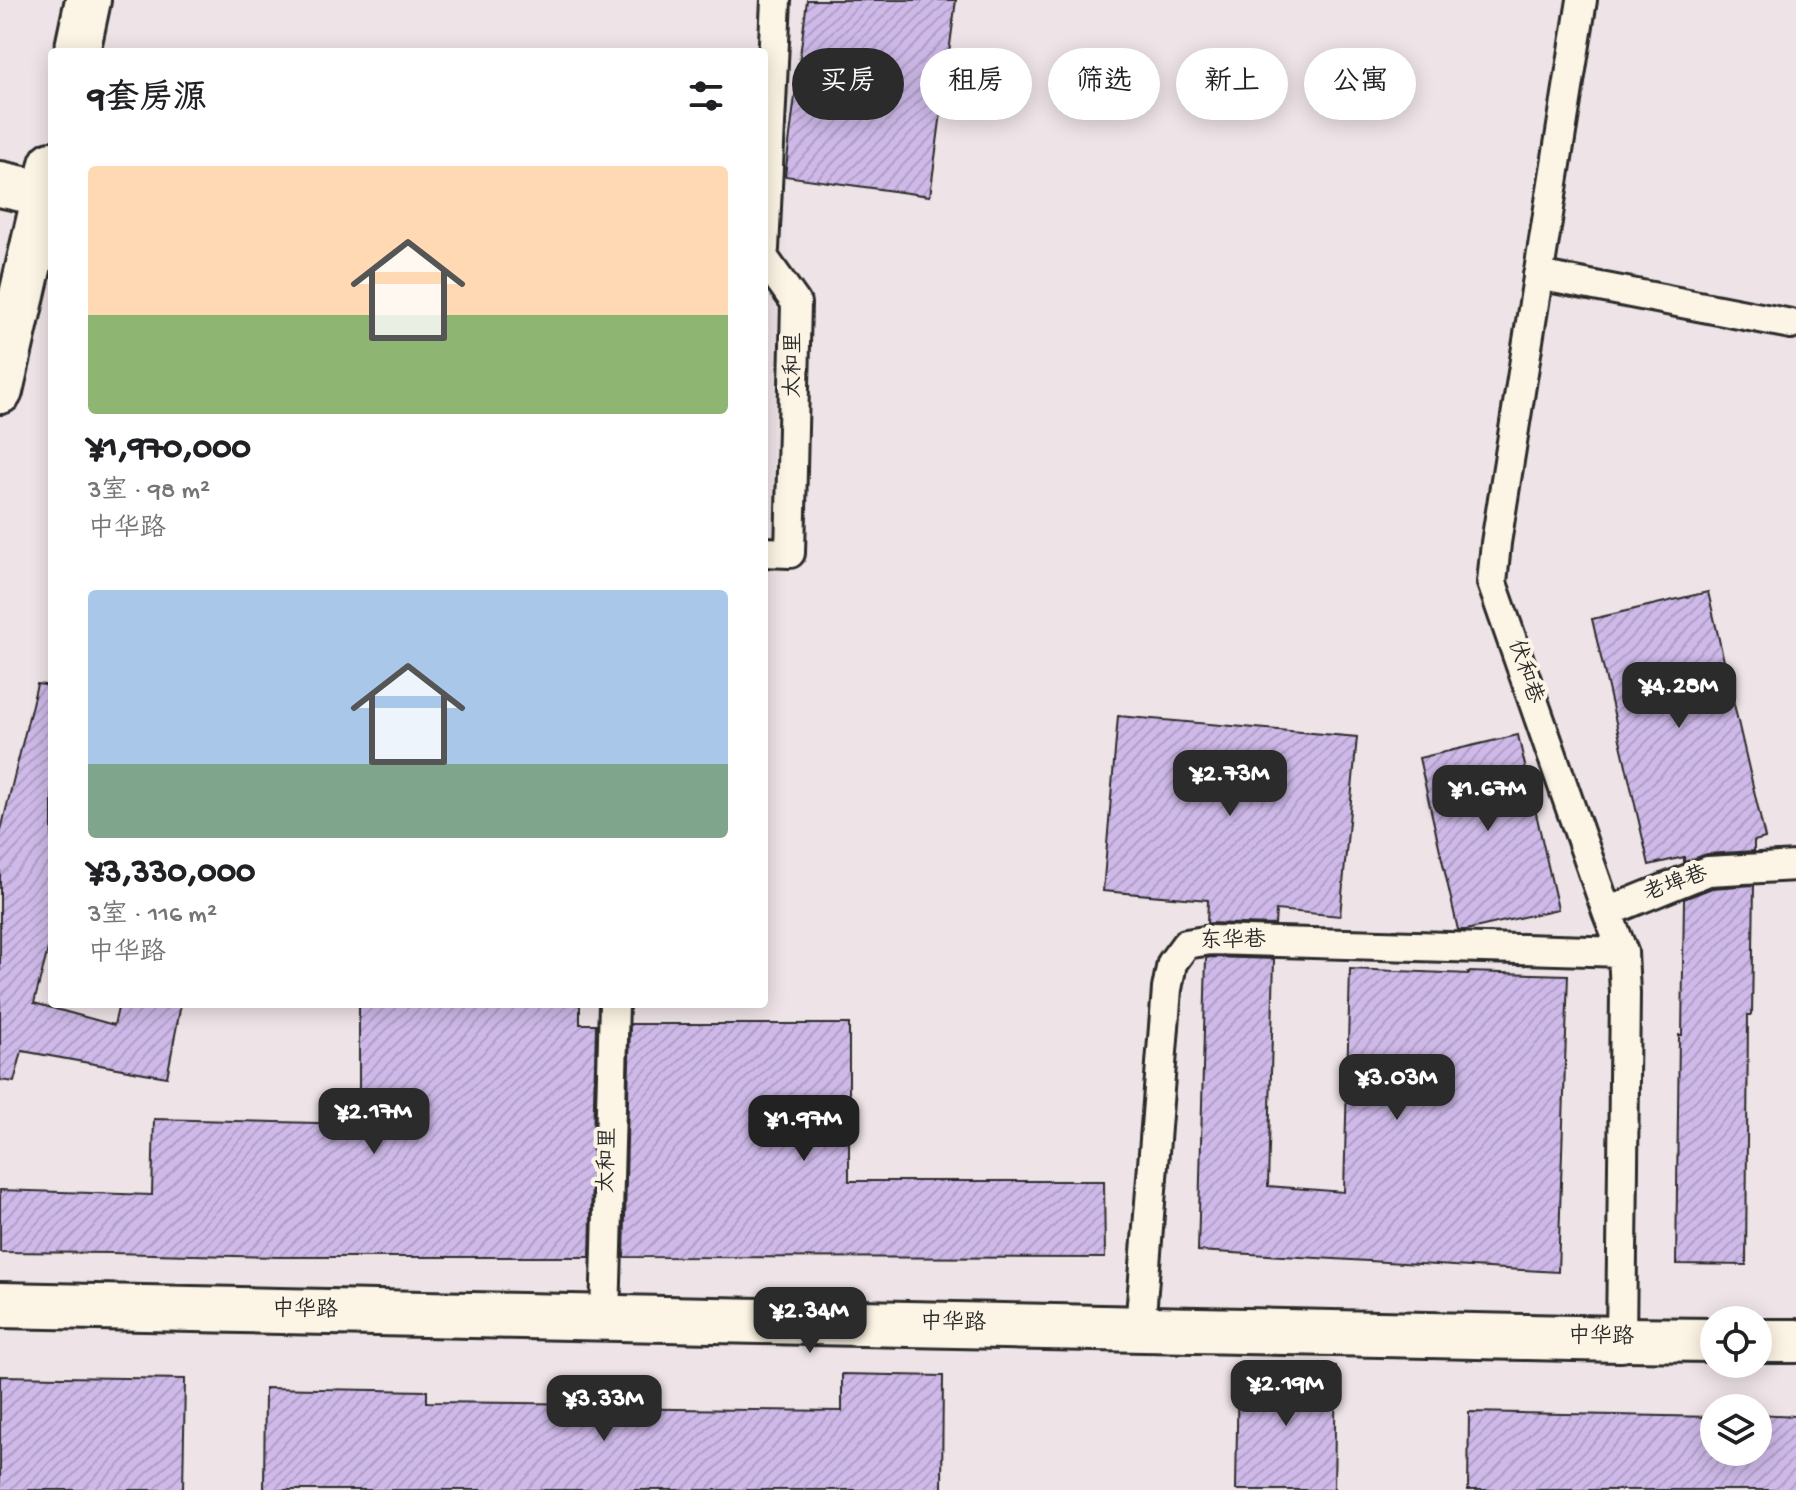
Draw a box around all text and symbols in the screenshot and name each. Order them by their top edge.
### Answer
chip: 买房 [792,48,904,120]
chip: 租房 [920,48,1032,120]
chip: 筛选 [1048,48,1160,120]
chip: 新上 [1176,48,1288,120]
chip: 公寓 [1304,48,1416,120]
icon: filters [684,74,728,118]
text: 9套房源 [88,81,207,121]
icon: home [336,218,480,362]
street label: 太和里 [780,332,809,398]
text: ¥1,970,000 [88,430,251,470]
text: 3室 · 98 m² [88,477,210,508]
text: 中华路 [88,515,166,546]
street label: 伏和巷 [1501,636,1548,707]
icon: home [336,642,480,786]
pin: ¥4.28M [1614,662,1744,730]
text: ¥4.28M [1640,672,1718,703]
pin: ¥2.73M [1165,750,1295,818]
text: ¥2.73M [1191,760,1269,791]
pin: ¥1.67M [1423,765,1553,833]
text: ¥1.67M [1450,775,1526,806]
text: ¥3,330,000 [88,854,255,894]
street label: 老埠巷 [1640,860,1711,909]
text: 3室 · 116 m² [88,901,217,932]
street label: 东华巷 [1200,927,1266,956]
text: 中华路 [88,939,166,970]
pin: ¥3.03M [1332,1054,1462,1122]
text: ¥3.03M [1357,1064,1437,1095]
pin: ¥2.17M [309,1088,439,1156]
pin: ¥1.97M [739,1095,869,1163]
text: ¥2.17M [336,1098,412,1129]
text: ¥1.97M [766,1105,842,1136]
street label: 太和里 [594,1127,623,1193]
pin: ¥2.34M [745,1287,875,1355]
street label: 中华路 [272,1295,338,1325]
text: ¥2.34M [772,1297,848,1328]
map controls [1700,1306,1772,1466]
button: locate [1700,1306,1772,1378]
street label: 中华路 [920,1308,986,1338]
street label: 中华路 [1568,1322,1634,1352]
pin: ¥2.19M [1221,1360,1351,1428]
text: ¥2.19M [1249,1370,1323,1401]
pin: ¥3.33M [539,1375,669,1443]
text: ¥3.33M [565,1385,643,1416]
button: layers [1700,1394,1772,1466]

